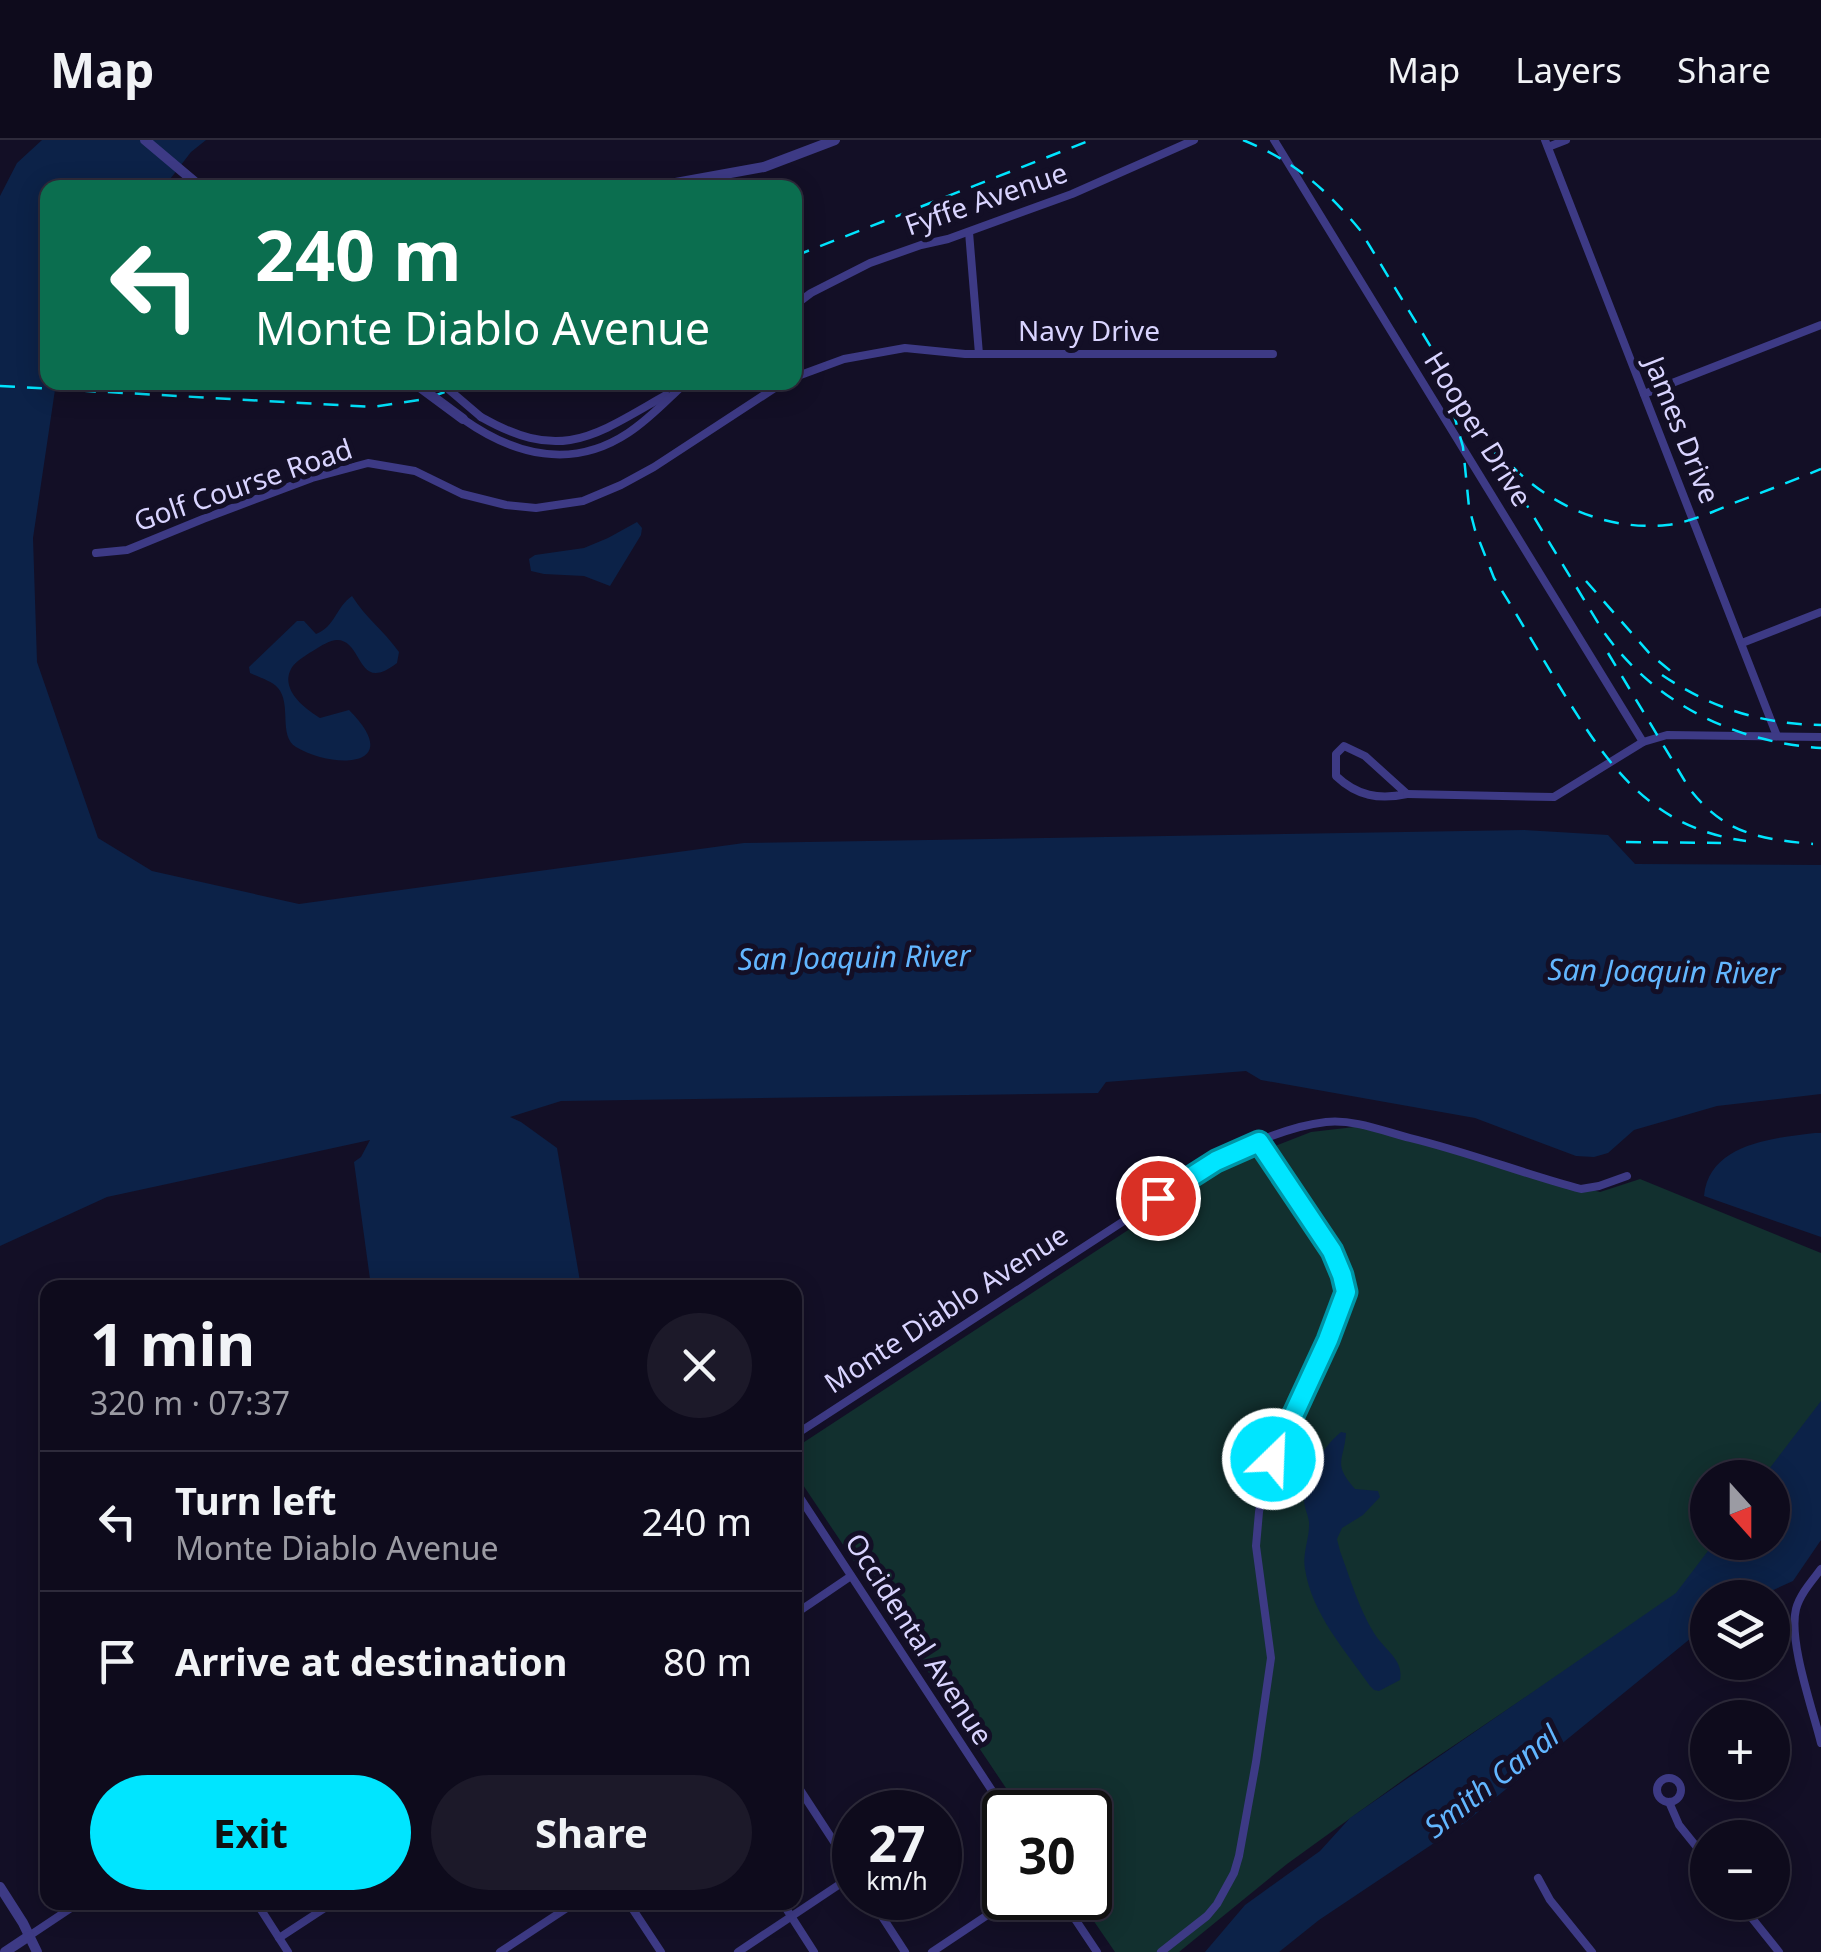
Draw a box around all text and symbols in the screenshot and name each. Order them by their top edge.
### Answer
text: Map [50,37,154,102]
text: Map [1387,46,1460,93]
text: Layers [1515,46,1622,93]
text: Share [1677,46,1771,93]
street label: Fyffe Avenue [899,153,1072,244]
text: 240 m [255,206,462,302]
icon: left [90,220,220,350]
text: Monte Diablo Avenue [255,297,710,358]
street label: Navy Drive [1018,311,1160,349]
street label: Hooper Drive [1416,344,1542,513]
street label: James Drive [1635,348,1730,509]
street label: Golf Course Road [128,429,357,539]
water label: San Joaquin River [737,934,972,979]
water label: San Joaquin River [1547,948,1782,993]
pin [1116,1156,1201,1241]
icon: arrive [1131,1171,1186,1226]
street label: Monte Diablo Avenue [816,1215,1075,1401]
text: 1 min [90,1302,255,1384]
button: close [647,1313,752,1418]
text: 320 m · 07:37 [90,1381,290,1424]
position arrow [1221,1407,1325,1511]
north arrow [1690,1460,1790,1560]
map controls [1690,1460,1790,1920]
text: Turn left [175,1474,337,1526]
icon: left [90,1494,145,1549]
text: 240 m [641,1495,752,1547]
street label: Occidental Avenue [837,1525,1002,1752]
text: Monte Diablo Avenue [175,1526,499,1569]
button: layers [1690,1580,1790,1680]
icon: arrive [90,1634,145,1689]
text: Arrive at destination [175,1635,567,1687]
text: 80 m [663,1635,752,1687]
button: + [1690,1700,1790,1800]
water label: Smith Canal [1415,1714,1568,1847]
button: Exit [90,1775,411,1890]
button: Share [431,1775,752,1890]
speed limit sign: 30 [982,1790,1112,1920]
text: 27 [868,1809,926,1877]
button: − [1690,1820,1790,1920]
text: km/h [866,1863,928,1897]

